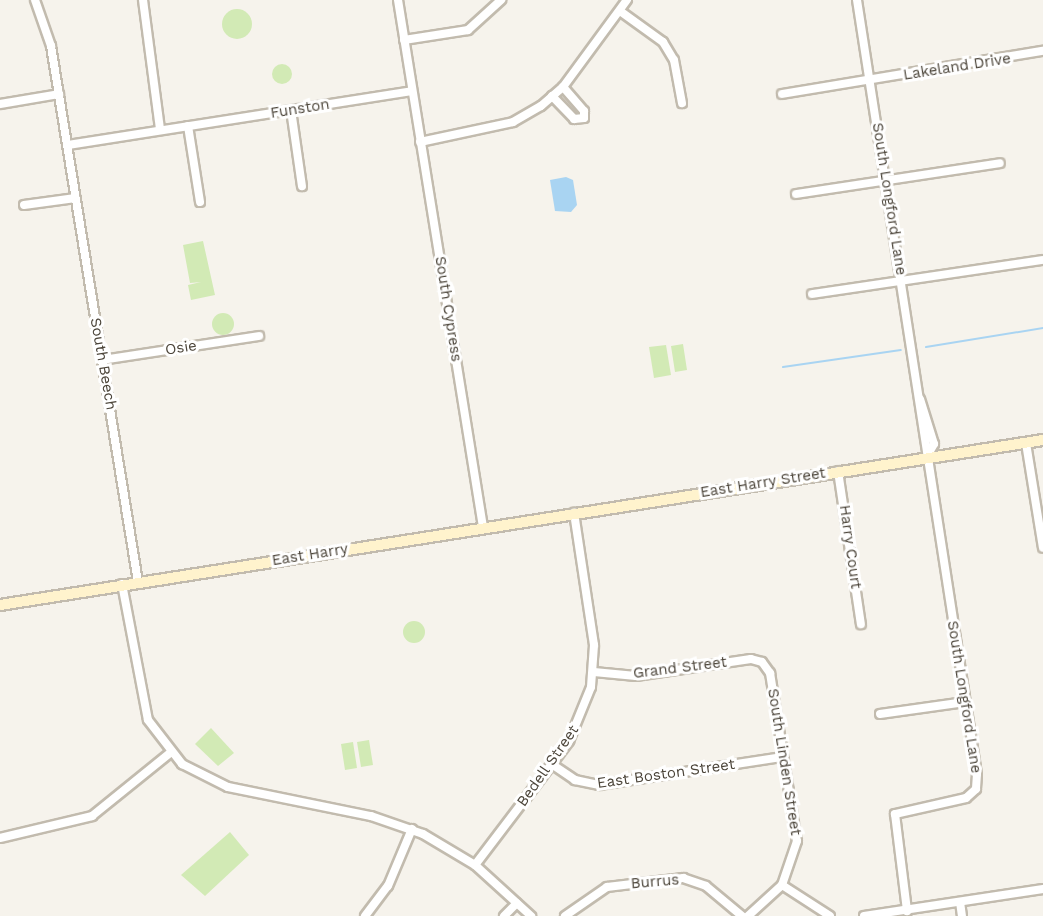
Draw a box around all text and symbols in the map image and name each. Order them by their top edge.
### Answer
street label: Lakeland Drive [902,50,1012,84]
street label: Funston [269,95,331,123]
street label: South Longford Lane [868,122,910,276]
street label: South Cypress [431,255,465,363]
street label: South Beech [86,316,120,412]
street label: Osie [164,337,198,359]
street label: East Harry Street [699,464,827,502]
street label: Harry Court [835,504,865,590]
street label: East Harry [271,540,349,570]
street label: South Longford Lane [943,620,985,774]
street label: Grand Street [632,653,728,683]
street label: South Linden Street [764,687,804,837]
street label: Bedell Street [513,722,583,810]
street label: East Boston Street [596,755,736,793]
street label: Burrus [630,871,680,893]

